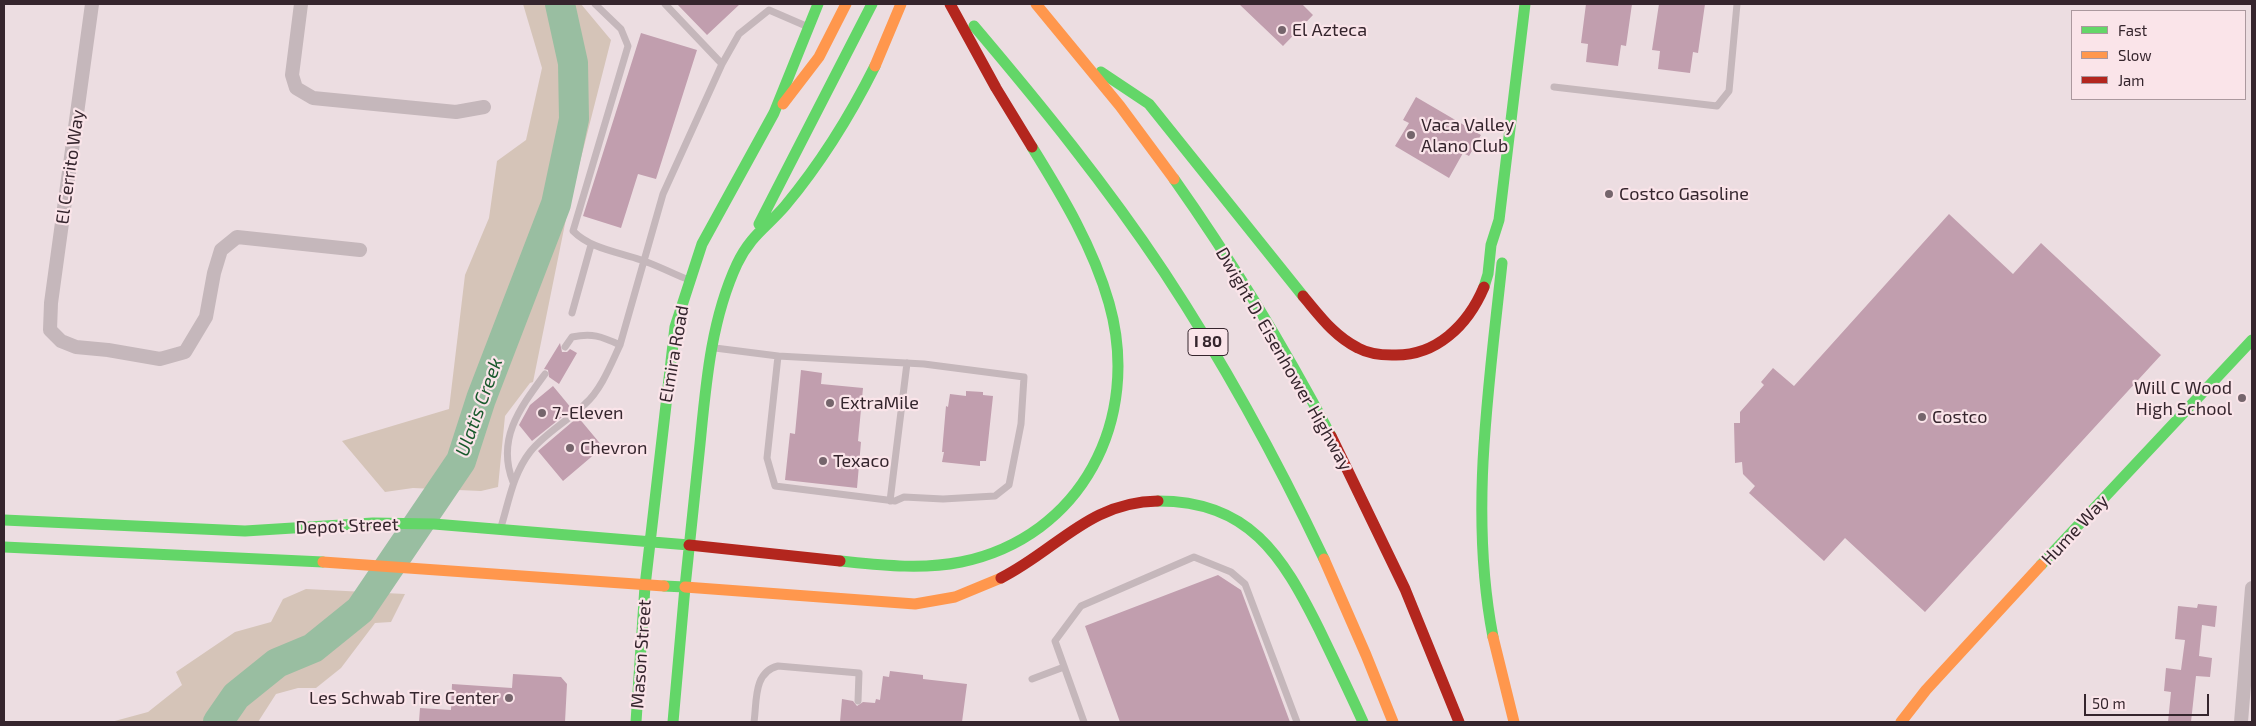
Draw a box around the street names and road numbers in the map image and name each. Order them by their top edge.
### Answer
street label: El Cerrito Way [51,108,89,226]
street label: Dwight D. Eisenhower Highway [1211,244,1357,474]
street label: Elmira Road [655,304,693,404]
road number: I 80 [1188,328,1228,356]
street label: Hume Way [2037,490,2113,570]
street label: Depot Street [295,513,399,539]
street label: Mason Street [626,599,656,709]

